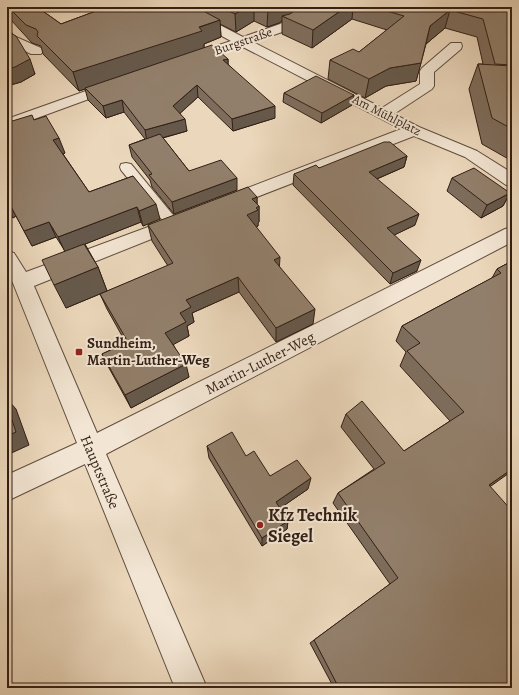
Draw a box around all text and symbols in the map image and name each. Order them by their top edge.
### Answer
street label: Burgstraße [212,23,274,59]
street label: Am Mühlplatz [349,90,424,140]
street label: Martin-Luther-Weg [202,327,319,399]
place label: Sundheim, Martin-Luther-Weg [87,333,210,370]
marker: Sundheim, Martin-Luther-Weg [74,347,84,357]
street label: Hauptstraße [76,432,125,512]
place label: Kfz Technik Siegel [268,503,358,548]
marker: Kfz Technik Siegel [255,520,265,530]

